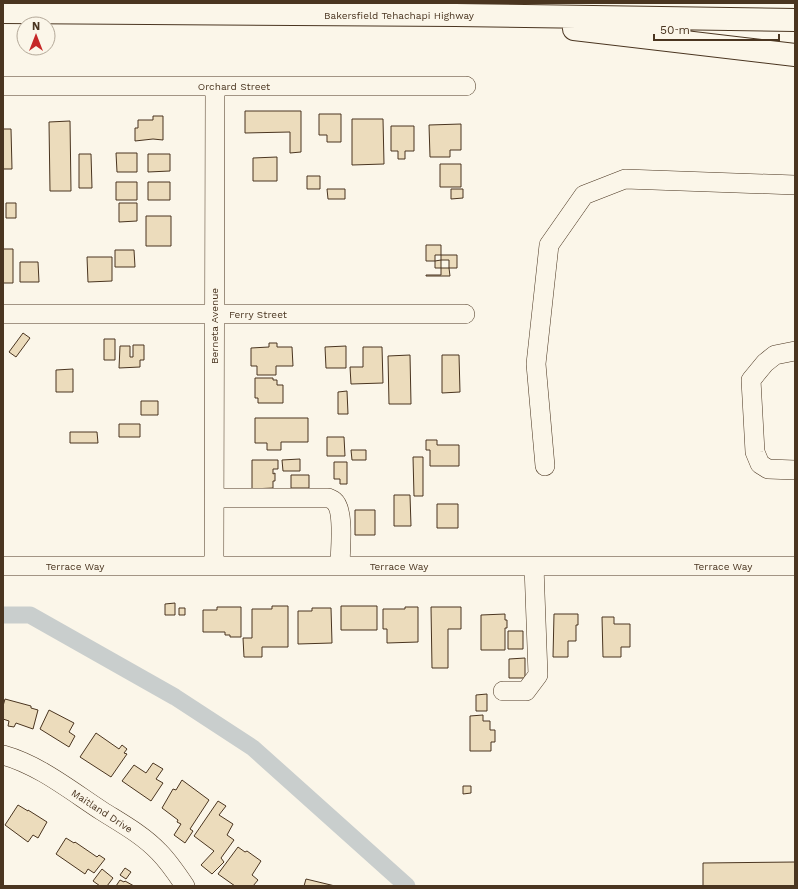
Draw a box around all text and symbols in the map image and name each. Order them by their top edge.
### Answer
street label: Bakersfield Tehachapi Highway [324,10,475,21]
north arrow [16,16,56,56]
scale bar [654,16,779,42]
text: N [32,20,40,33]
text: 50 m [660,23,690,37]
street label: Orchard Street [198,81,271,92]
street label: Berneta Avenue [209,288,220,364]
street label: Ferry Street [229,309,288,320]
street label: Terrace Way [46,561,105,572]
street label: Terrace Way [370,561,429,572]
street label: Terrace Way [694,561,753,572]
street label: Maitland Drive [69,787,135,835]

